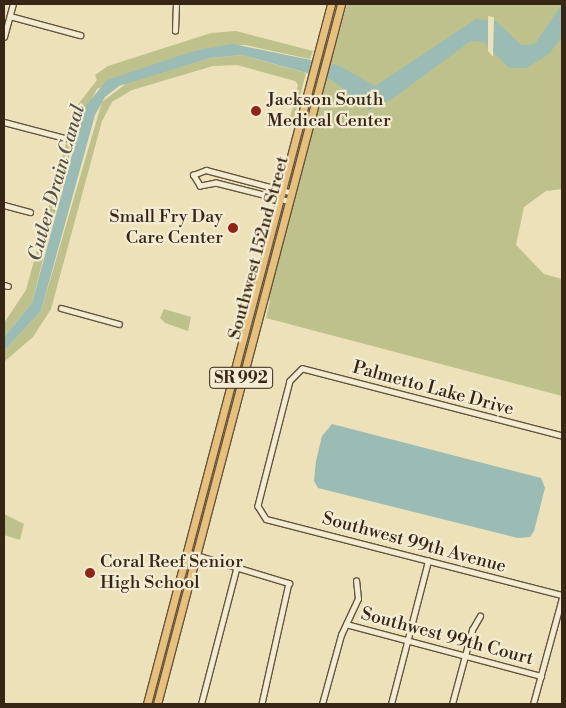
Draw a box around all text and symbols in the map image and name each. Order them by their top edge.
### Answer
place label: Jackson South Medical Center [267,90,391,132]
water label: Cutler Drain Canal [24,102,90,264]
marker: Jackson South Medical Center [249,104,263,118]
street label: Southwest 152nd Street [224,154,294,342]
place label: Small Fry Day Care Center [109,207,223,250]
marker: Small Fry Day Care Center [227,222,239,234]
street label: Palmetto Lake Drive [350,357,516,421]
road number: SR 992 [208,364,274,392]
street label: Southwest 99th Avenue [320,508,508,578]
place label: Coral Reef Senior High School [100,552,243,594]
marker: Coral Reef Senior High School [84,567,96,579]
street label: Southwest 99th Court [358,604,536,670]

